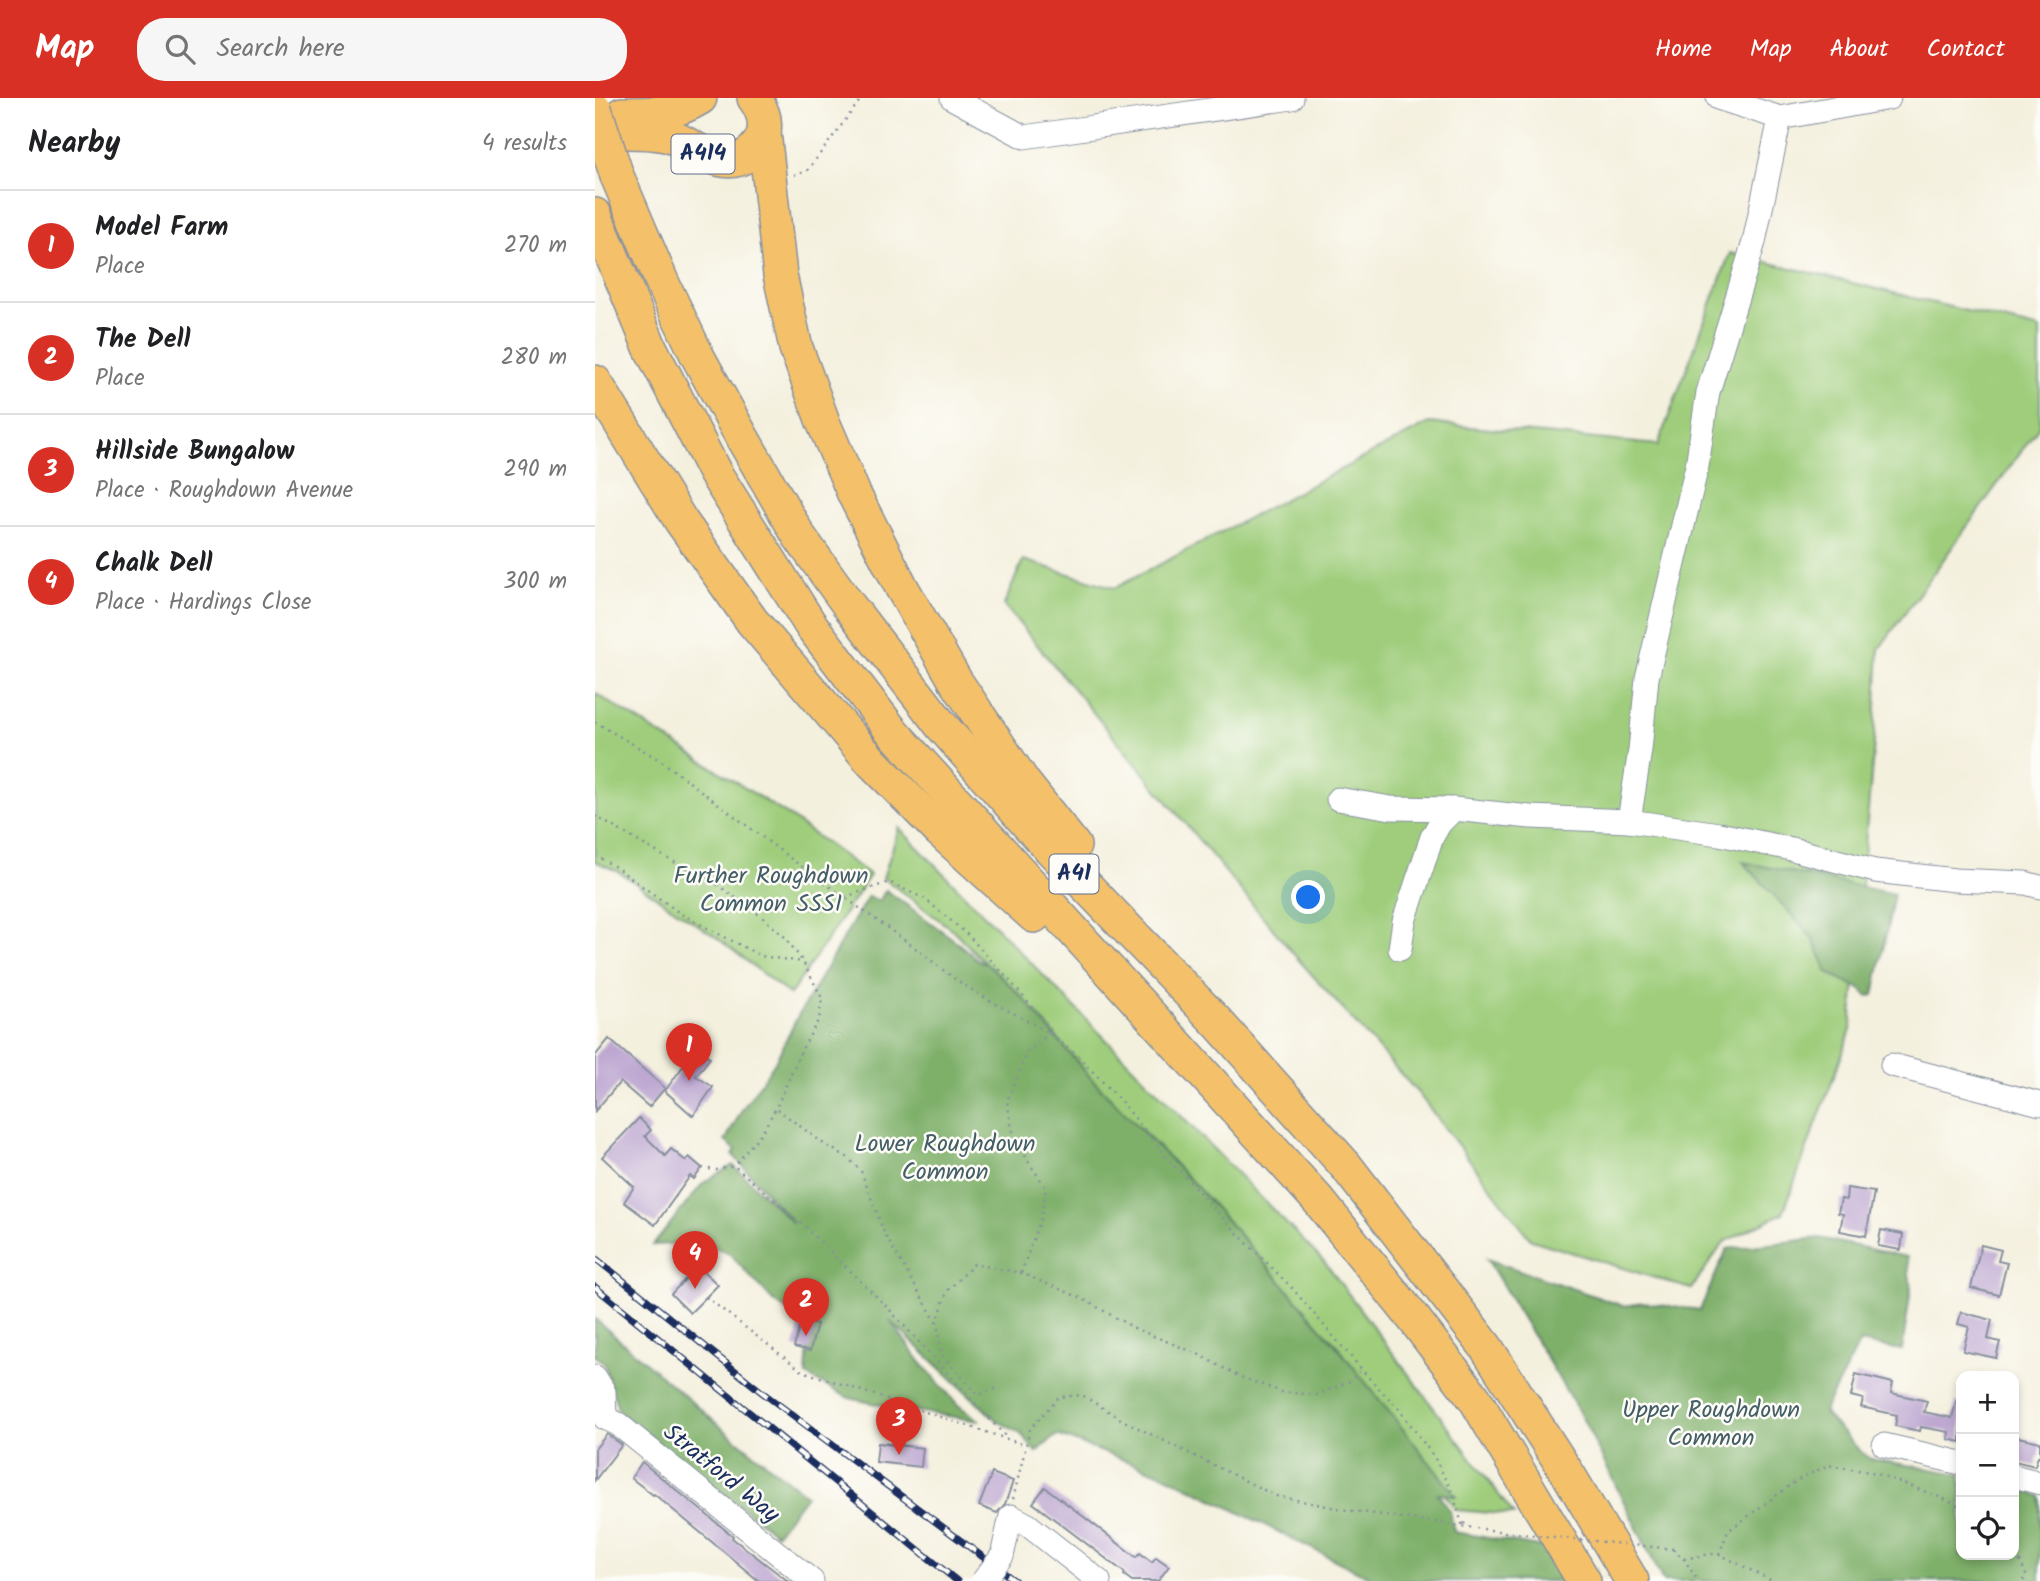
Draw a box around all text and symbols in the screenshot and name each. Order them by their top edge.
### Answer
search box [137,18,627,81]
text: Map [35,23,95,76]
text: Search here [217,28,345,70]
icon: search [161,30,199,68]
text: Home [1655,30,1712,69]
text: Map [1750,30,1792,69]
text: About [1830,30,1888,69]
text: Contact [1926,30,2005,69]
text: Nearby [28,120,120,168]
text: 4 results [482,126,567,162]
road number: A414 [671,134,735,174]
text: Model Farm [95,207,228,249]
text: 1 [48,228,54,264]
text: 270 m [504,228,567,264]
text: Place [95,249,145,285]
text: The Dell [95,319,190,361]
text: 2 [44,340,58,376]
text: 280 m [501,340,567,376]
text: Place [95,361,145,397]
text: Hillside Bungalow [95,431,294,473]
text: 3 [45,452,57,488]
text: 290 m [503,452,567,488]
text: Place · Roughdown Avenue [95,473,353,509]
text: Chalk Dell [95,543,213,585]
text: 4 [45,564,57,600]
text: 300 m [503,564,567,600]
text: Place · Hardings Close [95,585,311,621]
road number: A41 [1049,854,1099,894]
park label: Further Roughdown Common SSSI [673,857,869,924]
your location [1291,880,1325,914]
pin: 1 [666,1023,712,1081]
park label: Lower Roughdown Common [855,1125,1035,1192]
pin: 4 [672,1231,718,1289]
pin: 2 [783,1278,829,1336]
map controls [1956,1371,2019,1560]
button: + [1956,1371,2019,1434]
park label: Upper Roughdown Common [1622,1391,1800,1458]
pin: 3 [876,1397,922,1455]
street label: Stratford Way [654,1414,789,1534]
button: − [1956,1434,2019,1497]
button: locate [1956,1497,2019,1560]

